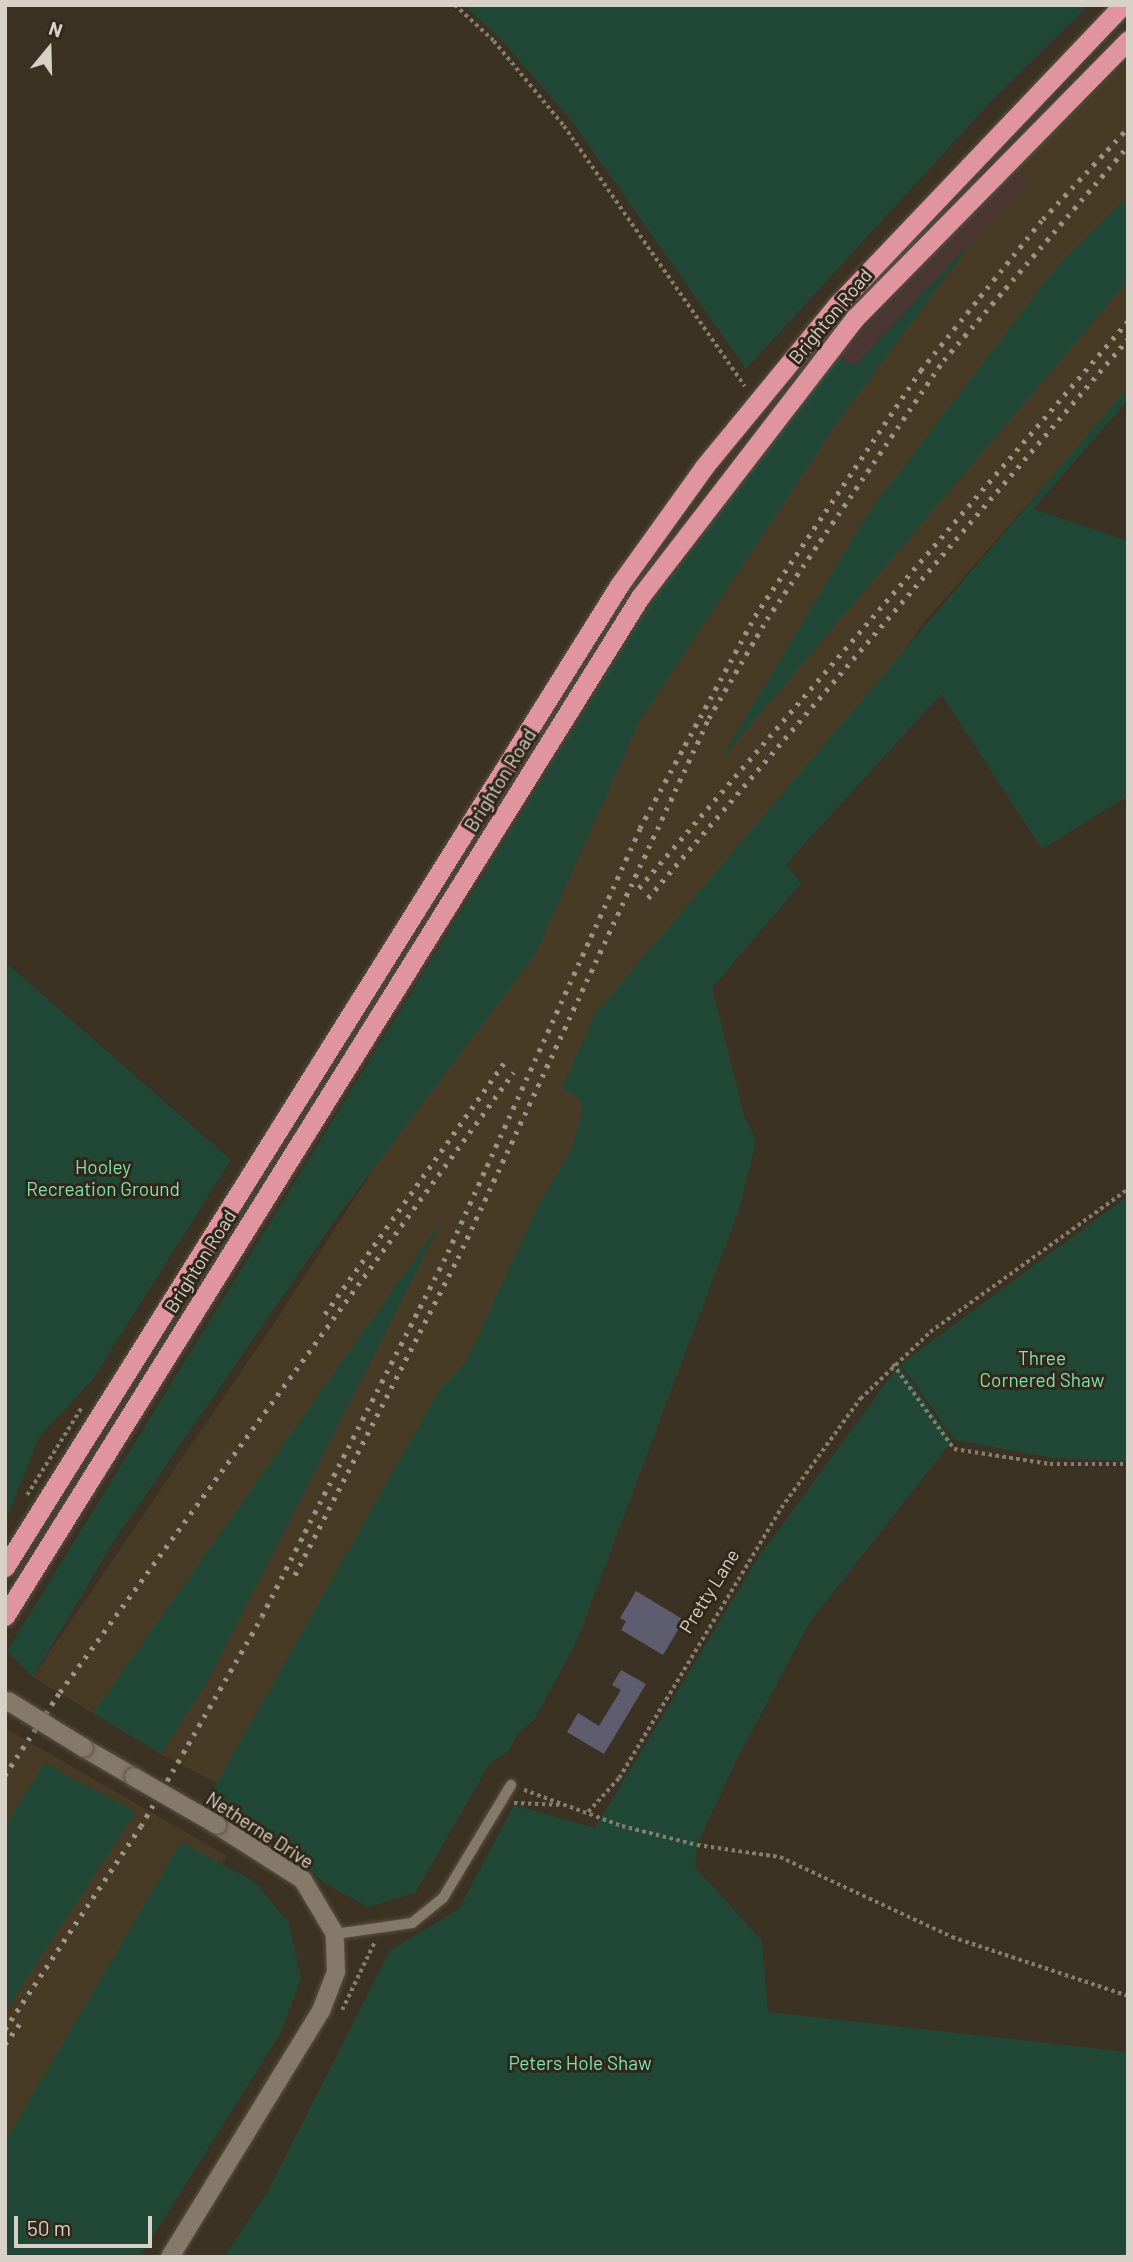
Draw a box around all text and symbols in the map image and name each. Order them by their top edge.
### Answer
north arrow [14,14,84,84]
text: N [46,16,66,42]
street label: Brighton Road [784,264,876,368]
street label: Brighton Road [459,724,541,836]
park label: Hooley Recreation Ground [26,1156,180,1200]
street label: Brighton Road [159,1205,241,1317]
park label: Three Cornered Shaw [980,1347,1104,1391]
street label: Pretty Lane [674,1545,744,1637]
street label: Netherne Drive [202,1787,318,1873]
park label: Peters Hole Shaw [508,2052,652,2074]
scale bar [18,2202,156,2246]
text: 50 m [27,2215,71,2240]

